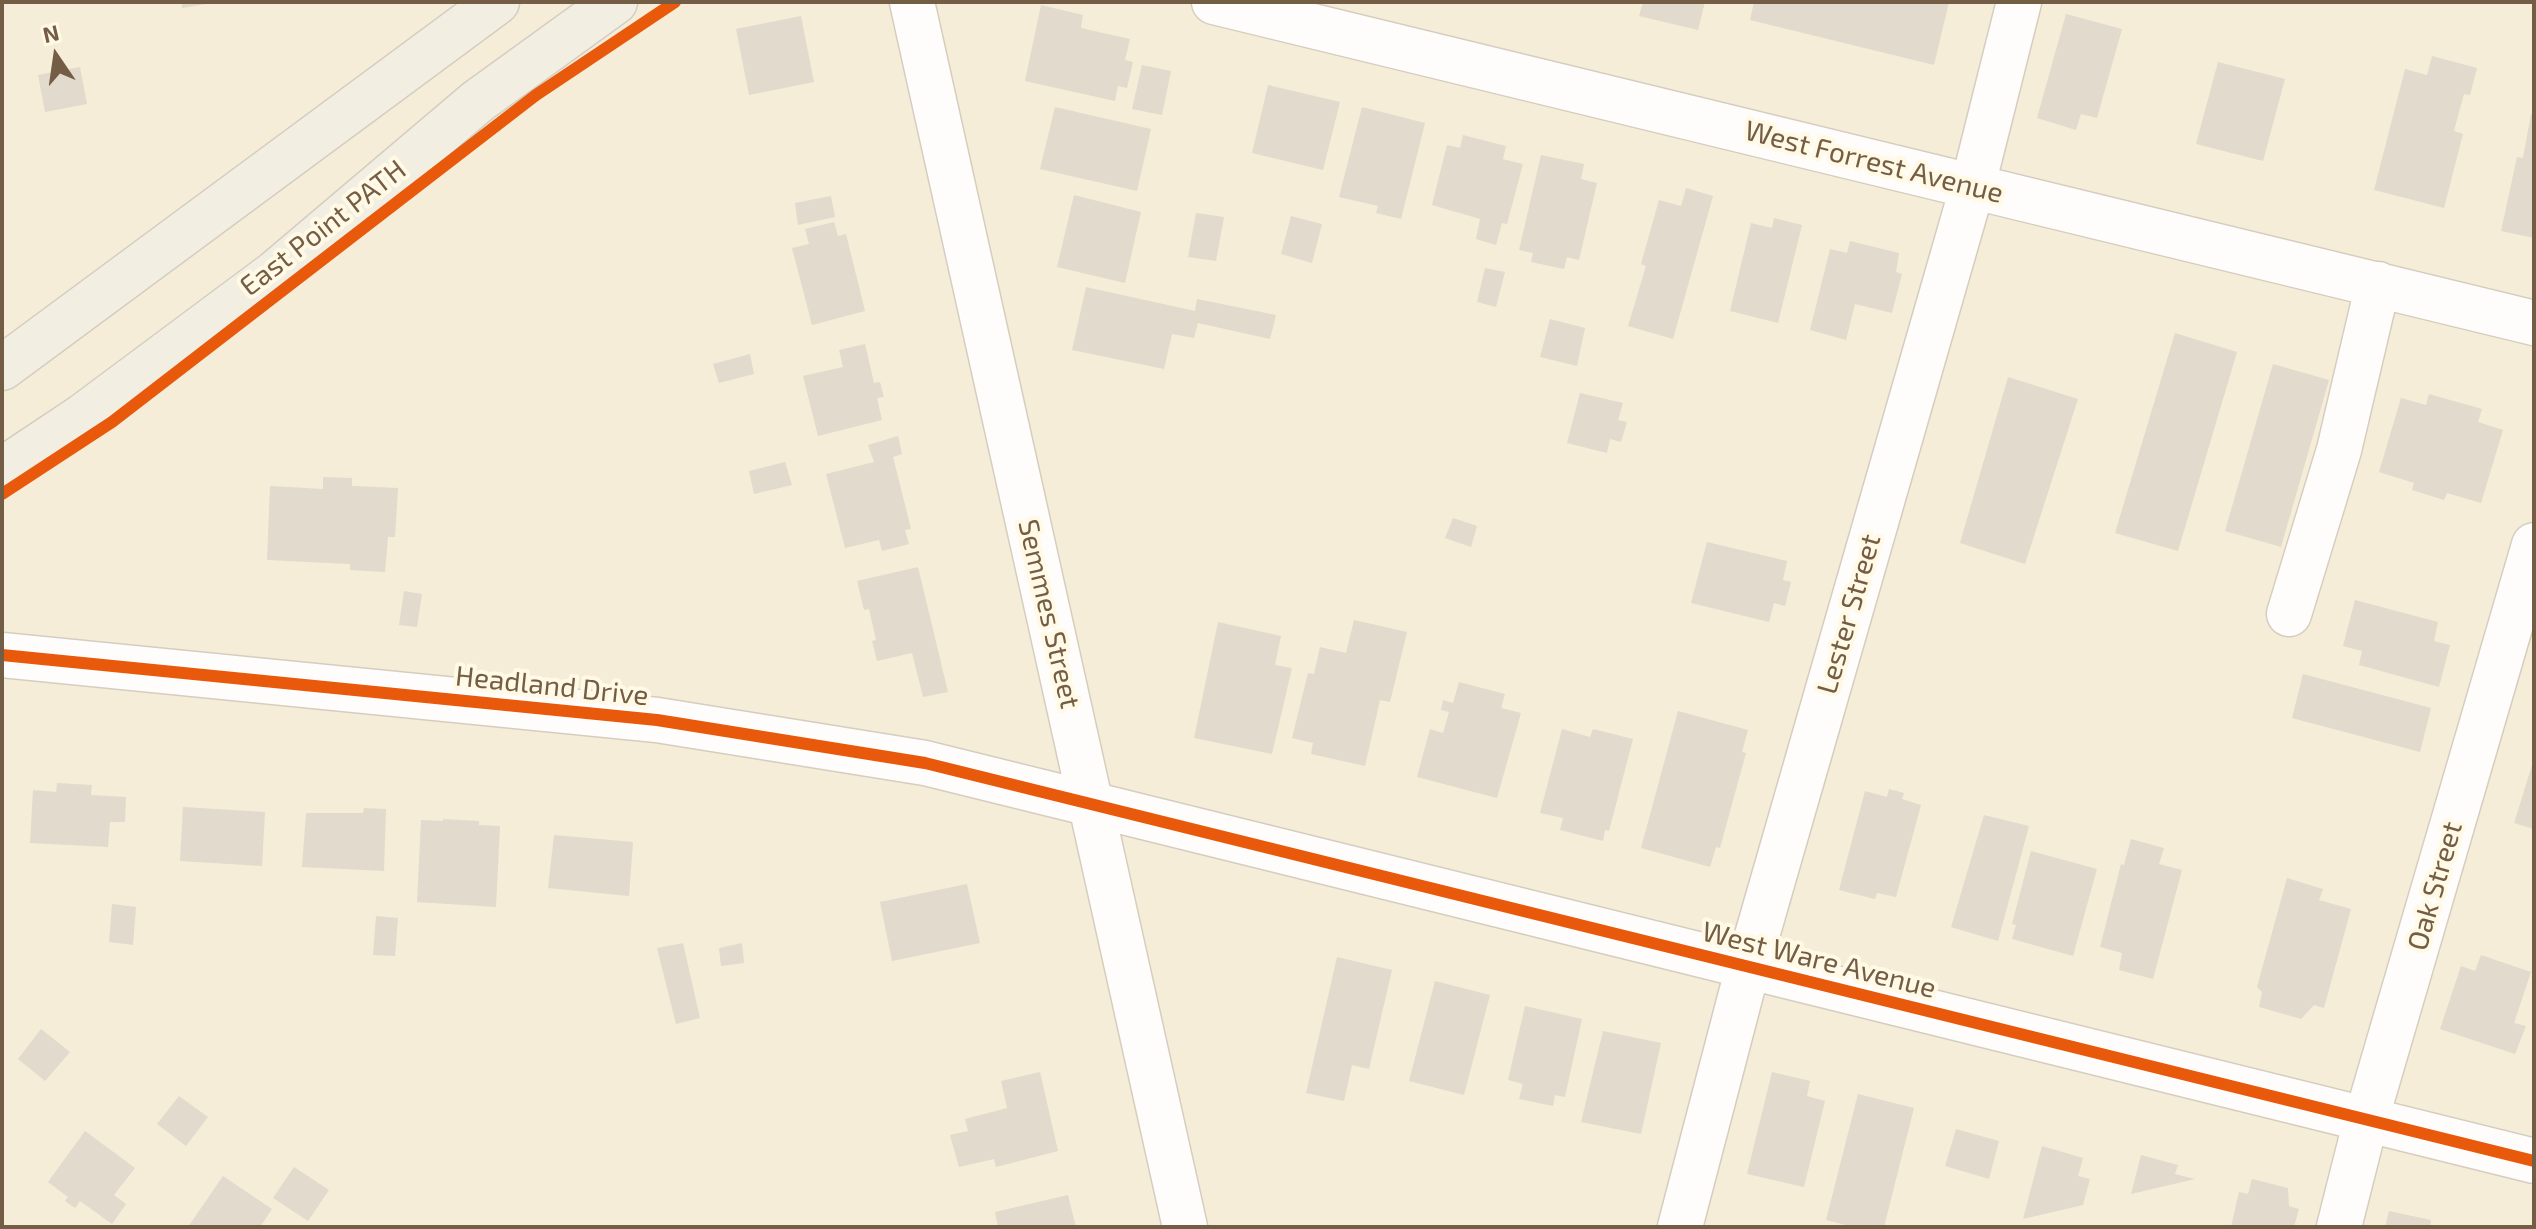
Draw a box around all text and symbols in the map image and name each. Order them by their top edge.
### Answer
north arrow [16,16,96,96]
text: N [40,18,61,47]
street label: West Forrest Avenue [1741,114,2007,210]
street label: East Point PATH [234,153,412,303]
street label: Semmes Street [1011,516,1087,712]
street label: Lester Street [1810,530,1888,698]
street label: Headland Drive [454,659,650,713]
street label: Oak Street [2401,818,2469,954]
street label: West Ware Avenue [1699,915,1939,1005]

